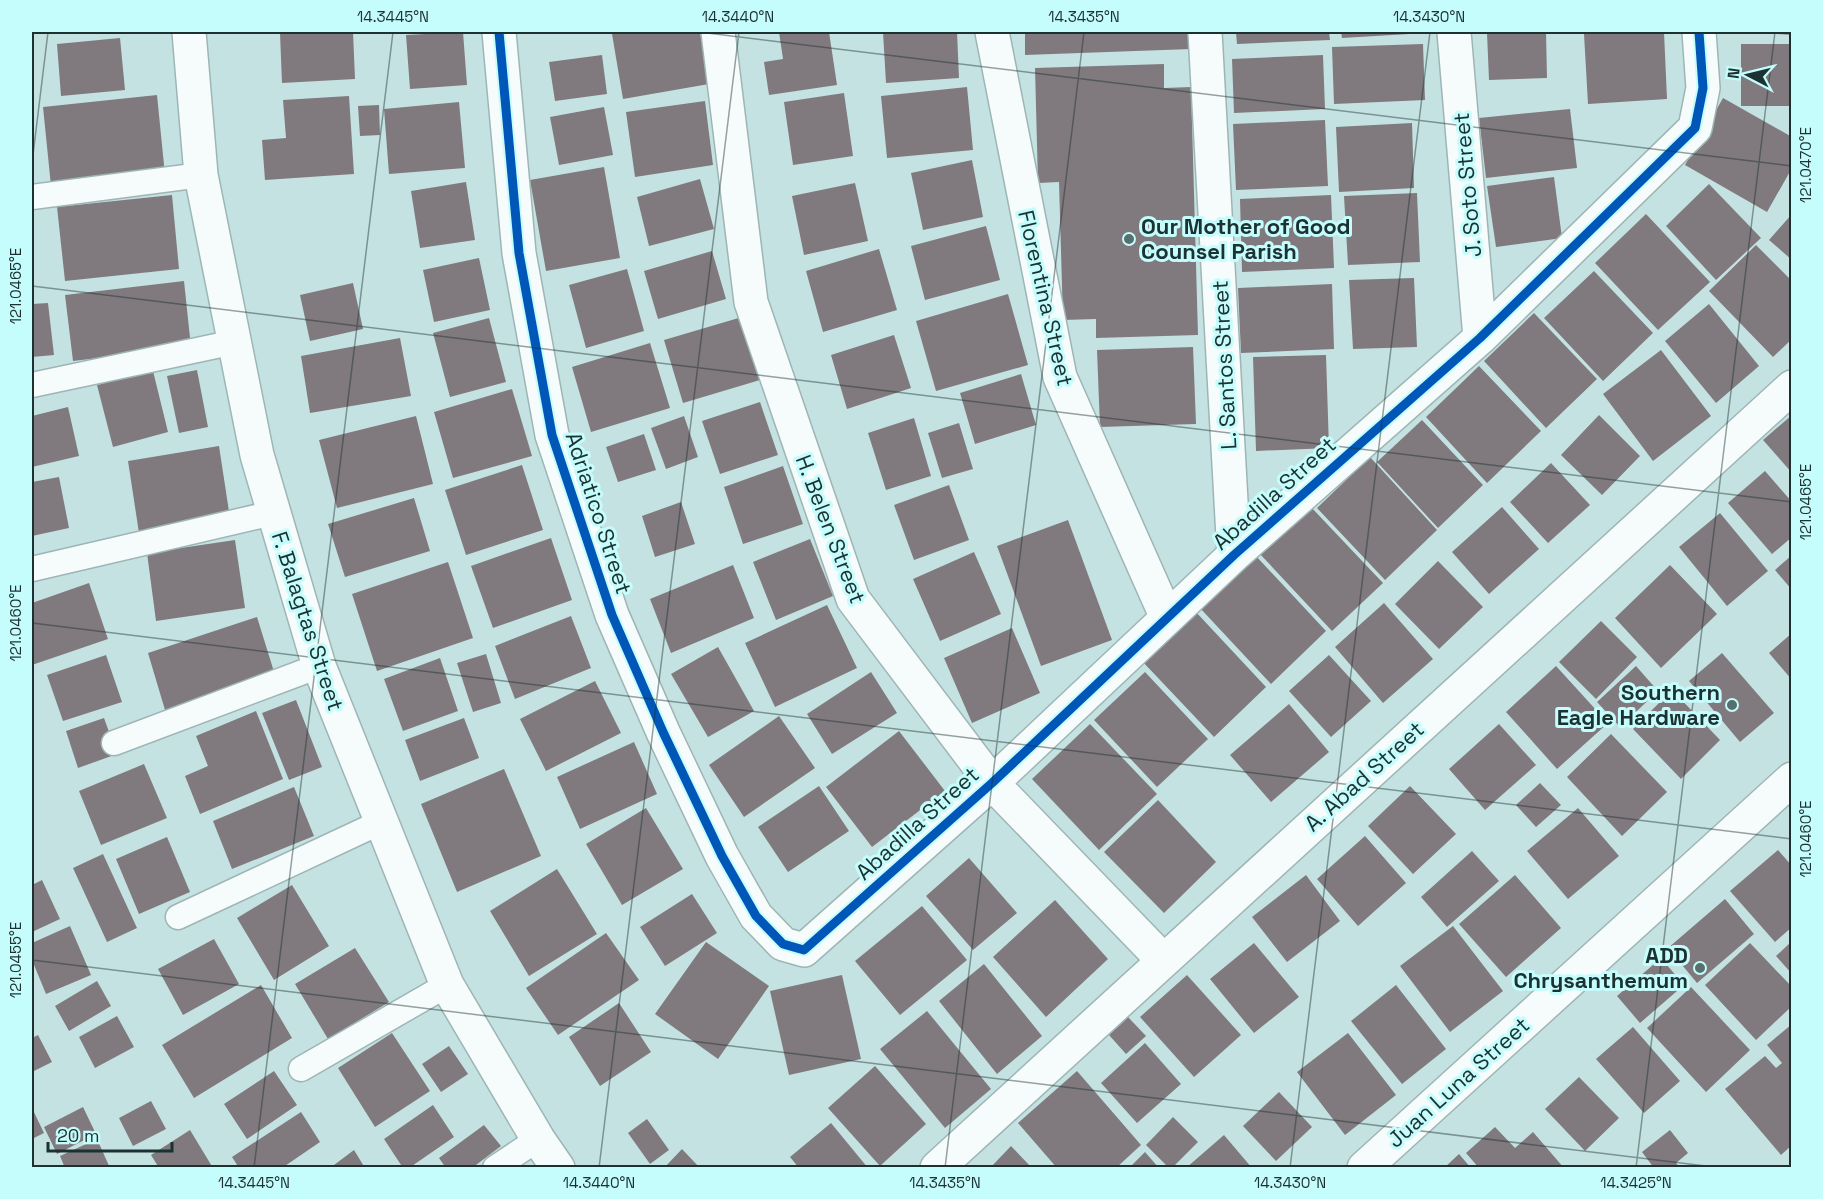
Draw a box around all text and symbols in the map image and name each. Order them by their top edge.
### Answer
text: 14.3445°N [357,7,429,26]
text: 14.3440°N [702,7,774,26]
text: 14.3435°N [1048,7,1120,26]
text: 14.3430°N [1393,7,1465,26]
north arrow [1718,45,1778,105]
text: N [1723,67,1745,80]
street label: J. Soto Street [1447,111,1487,259]
text: 121.0470°E [1796,127,1815,203]
street label: Florentina Street [1012,207,1080,389]
place label: Our Mother of Good Counsel Parish [1141,212,1351,265]
marker: Our Mother of Good Counsel Parish [1122,232,1136,246]
text: 121.0465°E [6,248,25,324]
street label: L. Santos Street [1206,280,1242,450]
street label: Adriatico Street [560,428,638,598]
street label: Abadilla Street [1207,430,1341,556]
street label: H. Belen Street [790,451,872,607]
text: 121.0465°E [1796,464,1815,540]
street label: F. Balagtas Street [266,528,350,714]
text: 121.0460°E [6,584,25,662]
place label: Southern Eagle Hardware [1557,678,1720,731]
marker: Southern Eagle Hardware [1725,698,1739,712]
street label: A. Abad Street [1298,715,1430,837]
street label: Abadilla Street [850,760,984,886]
text: 121.0460°E [1796,800,1815,878]
text: 121.0455°E [6,922,25,998]
place label: ADD Chrysanthemum [1513,941,1688,994]
marker: ADD Chrysanthemum [1693,961,1707,975]
street label: Juan Luna Street [1381,1011,1535,1153]
scale bar [48,1115,172,1153]
text: 20 m [57,1124,100,1147]
text: 14.3445°N [218,1173,290,1192]
text: 14.3440°N [563,1173,635,1192]
text: 14.3435°N [909,1173,981,1192]
text: 14.3430°N [1254,1173,1326,1192]
text: 14.3425°N [1600,1173,1672,1192]

